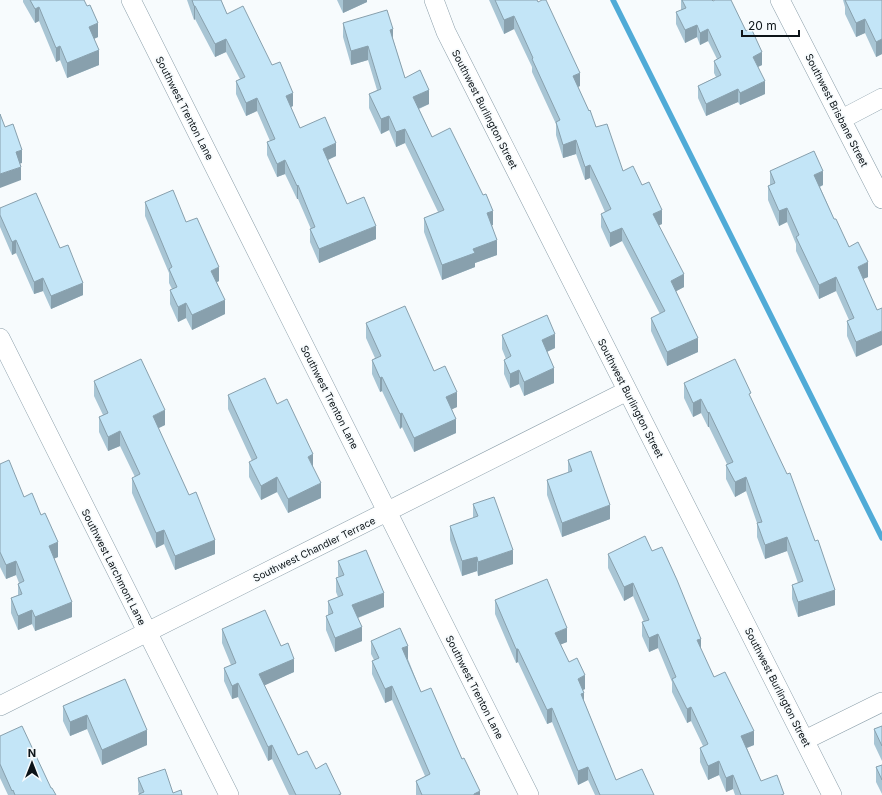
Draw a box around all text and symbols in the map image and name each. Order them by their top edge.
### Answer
scale bar [742,12,799,38]
text: 20 m [748,18,777,33]
street label: Southwest Burlington Street [450,47,521,171]
street label: Southwest Brisbane Street [803,51,871,169]
street label: Southwest Trenton Lane [154,54,216,162]
street label: Southwest Burlington Street [596,336,667,460]
street label: Southwest Trenton Lane [299,343,361,451]
street label: Southwest Larchmont Lane [79,507,149,627]
street label: Southwest Chandler Terrace [251,514,377,584]
street label: Southwest Burlington Street [743,625,814,749]
street label: Southwest Trenton Lane [444,633,506,741]
north arrow [12,743,52,783]
text: N [28,746,36,760]

